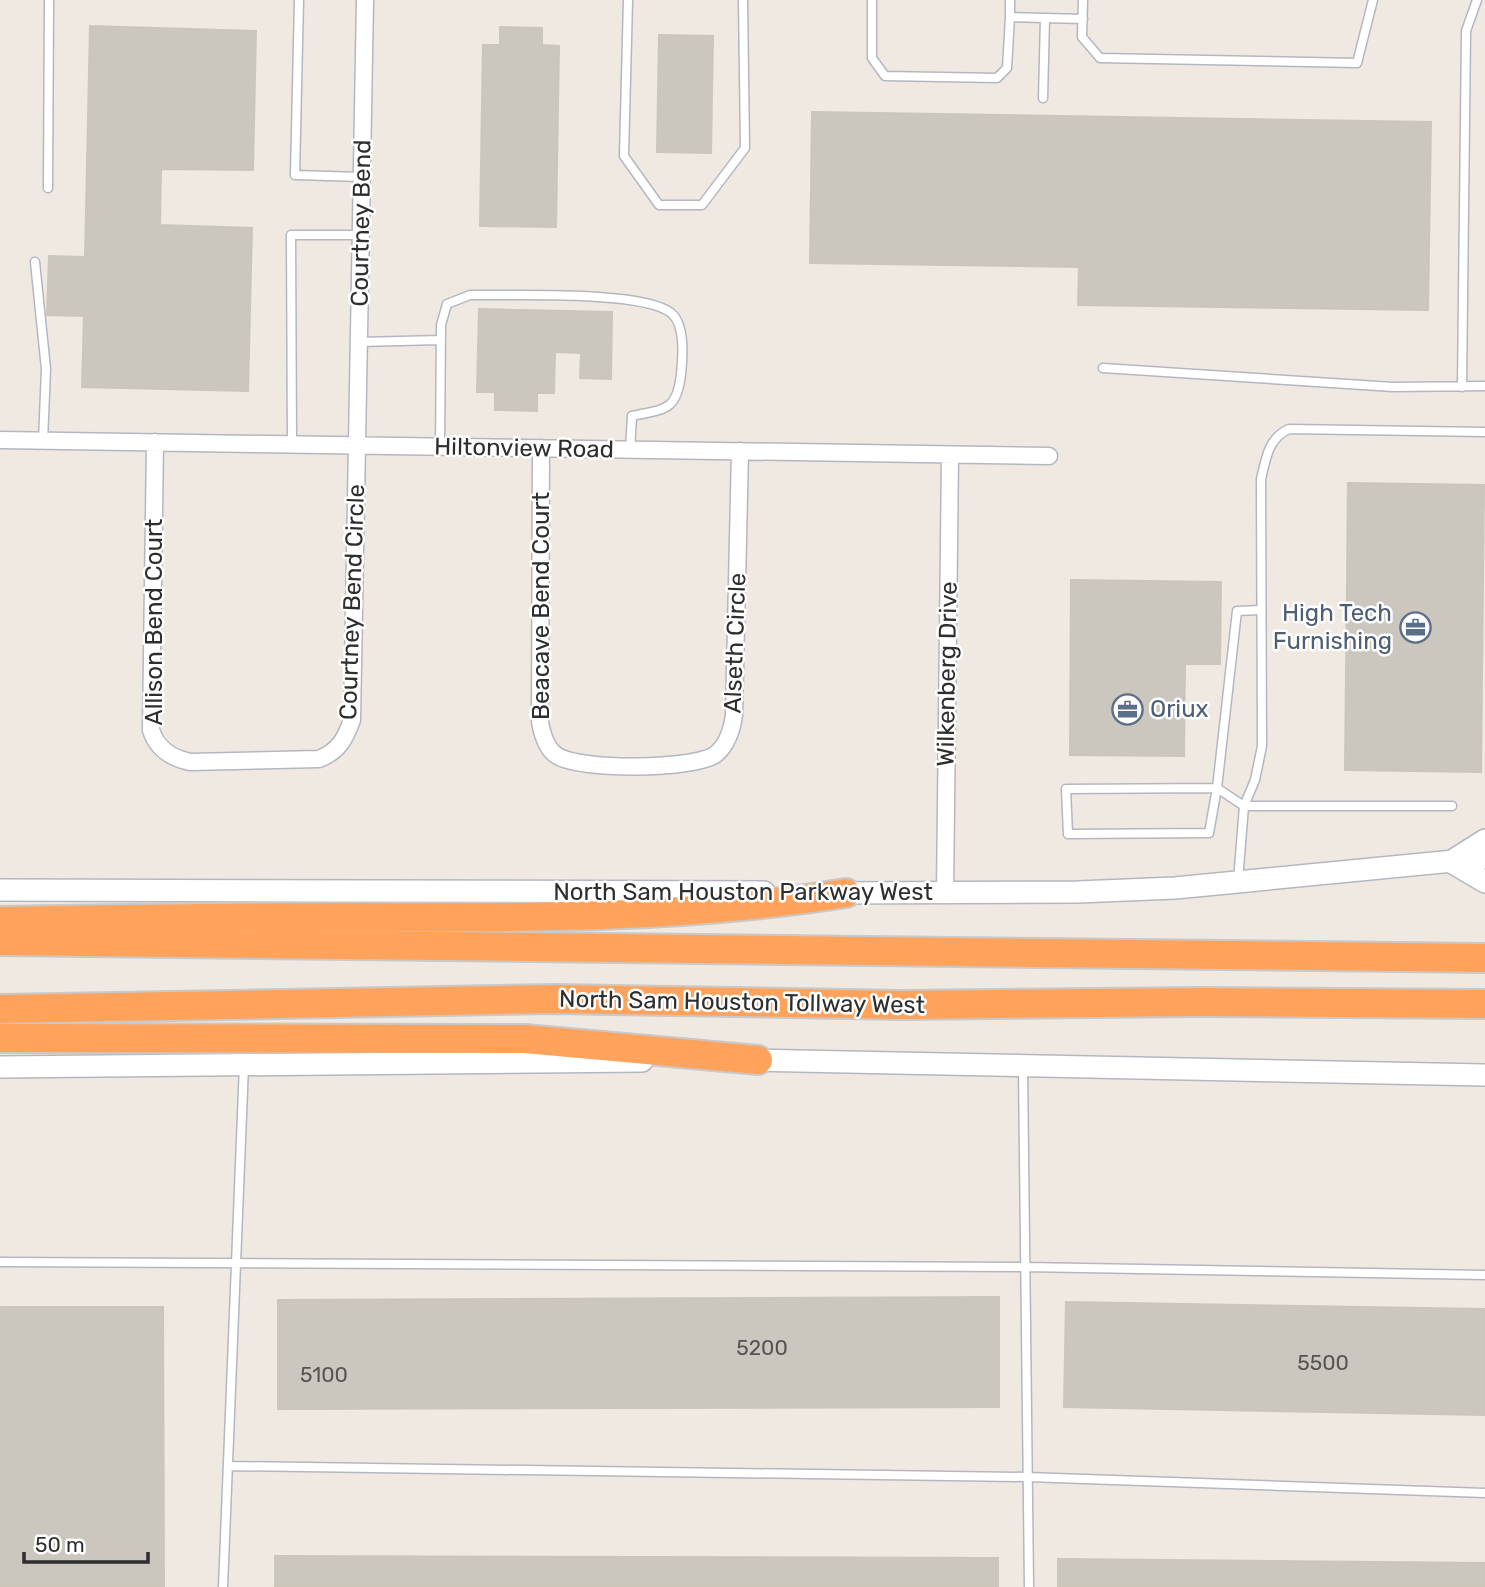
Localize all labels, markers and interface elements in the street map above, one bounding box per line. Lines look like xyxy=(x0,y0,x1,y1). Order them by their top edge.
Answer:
street label: Courtney Bend xyxy=(346,139,376,307)
street label: Hiltonview Road xyxy=(434,432,614,464)
street label: Courtney Bend Circle xyxy=(334,484,370,720)
street label: Beacave Bend Court xyxy=(527,492,555,720)
street label: Allison Bend Court xyxy=(140,519,168,725)
street label: Alseth Circle xyxy=(719,572,751,714)
street label: Wilkenberg Drive xyxy=(931,581,963,767)
place label: High Tech Furnishing xyxy=(1273,599,1392,655)
office icon: High Tech Furnishing xyxy=(1398,610,1432,644)
office icon: Oriux xyxy=(1110,692,1144,726)
place label: Oriux xyxy=(1150,695,1209,723)
street label: North Sam Houston Parkway West xyxy=(553,878,933,906)
street label: North Sam Houston Tollway West xyxy=(559,985,925,1019)
house number: 5200 xyxy=(736,1335,788,1360)
house number: 5500 xyxy=(1297,1350,1349,1375)
house number: 5100 xyxy=(300,1362,348,1387)
scale bar xyxy=(24,1520,149,1564)
text: 50 m xyxy=(35,1532,85,1557)

